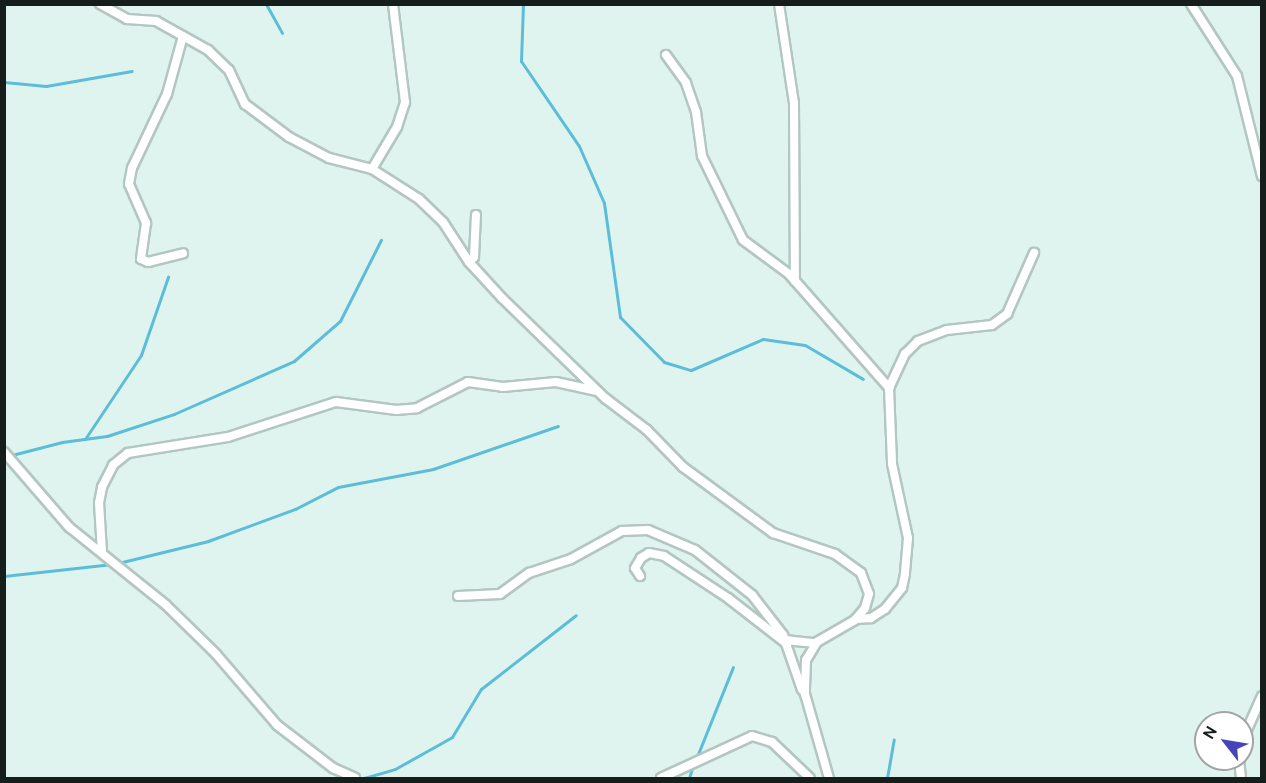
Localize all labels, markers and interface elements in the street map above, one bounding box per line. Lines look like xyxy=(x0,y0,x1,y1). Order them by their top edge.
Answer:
north arrow xyxy=(1194,711,1254,771)
text: N xyxy=(1199,723,1221,742)

